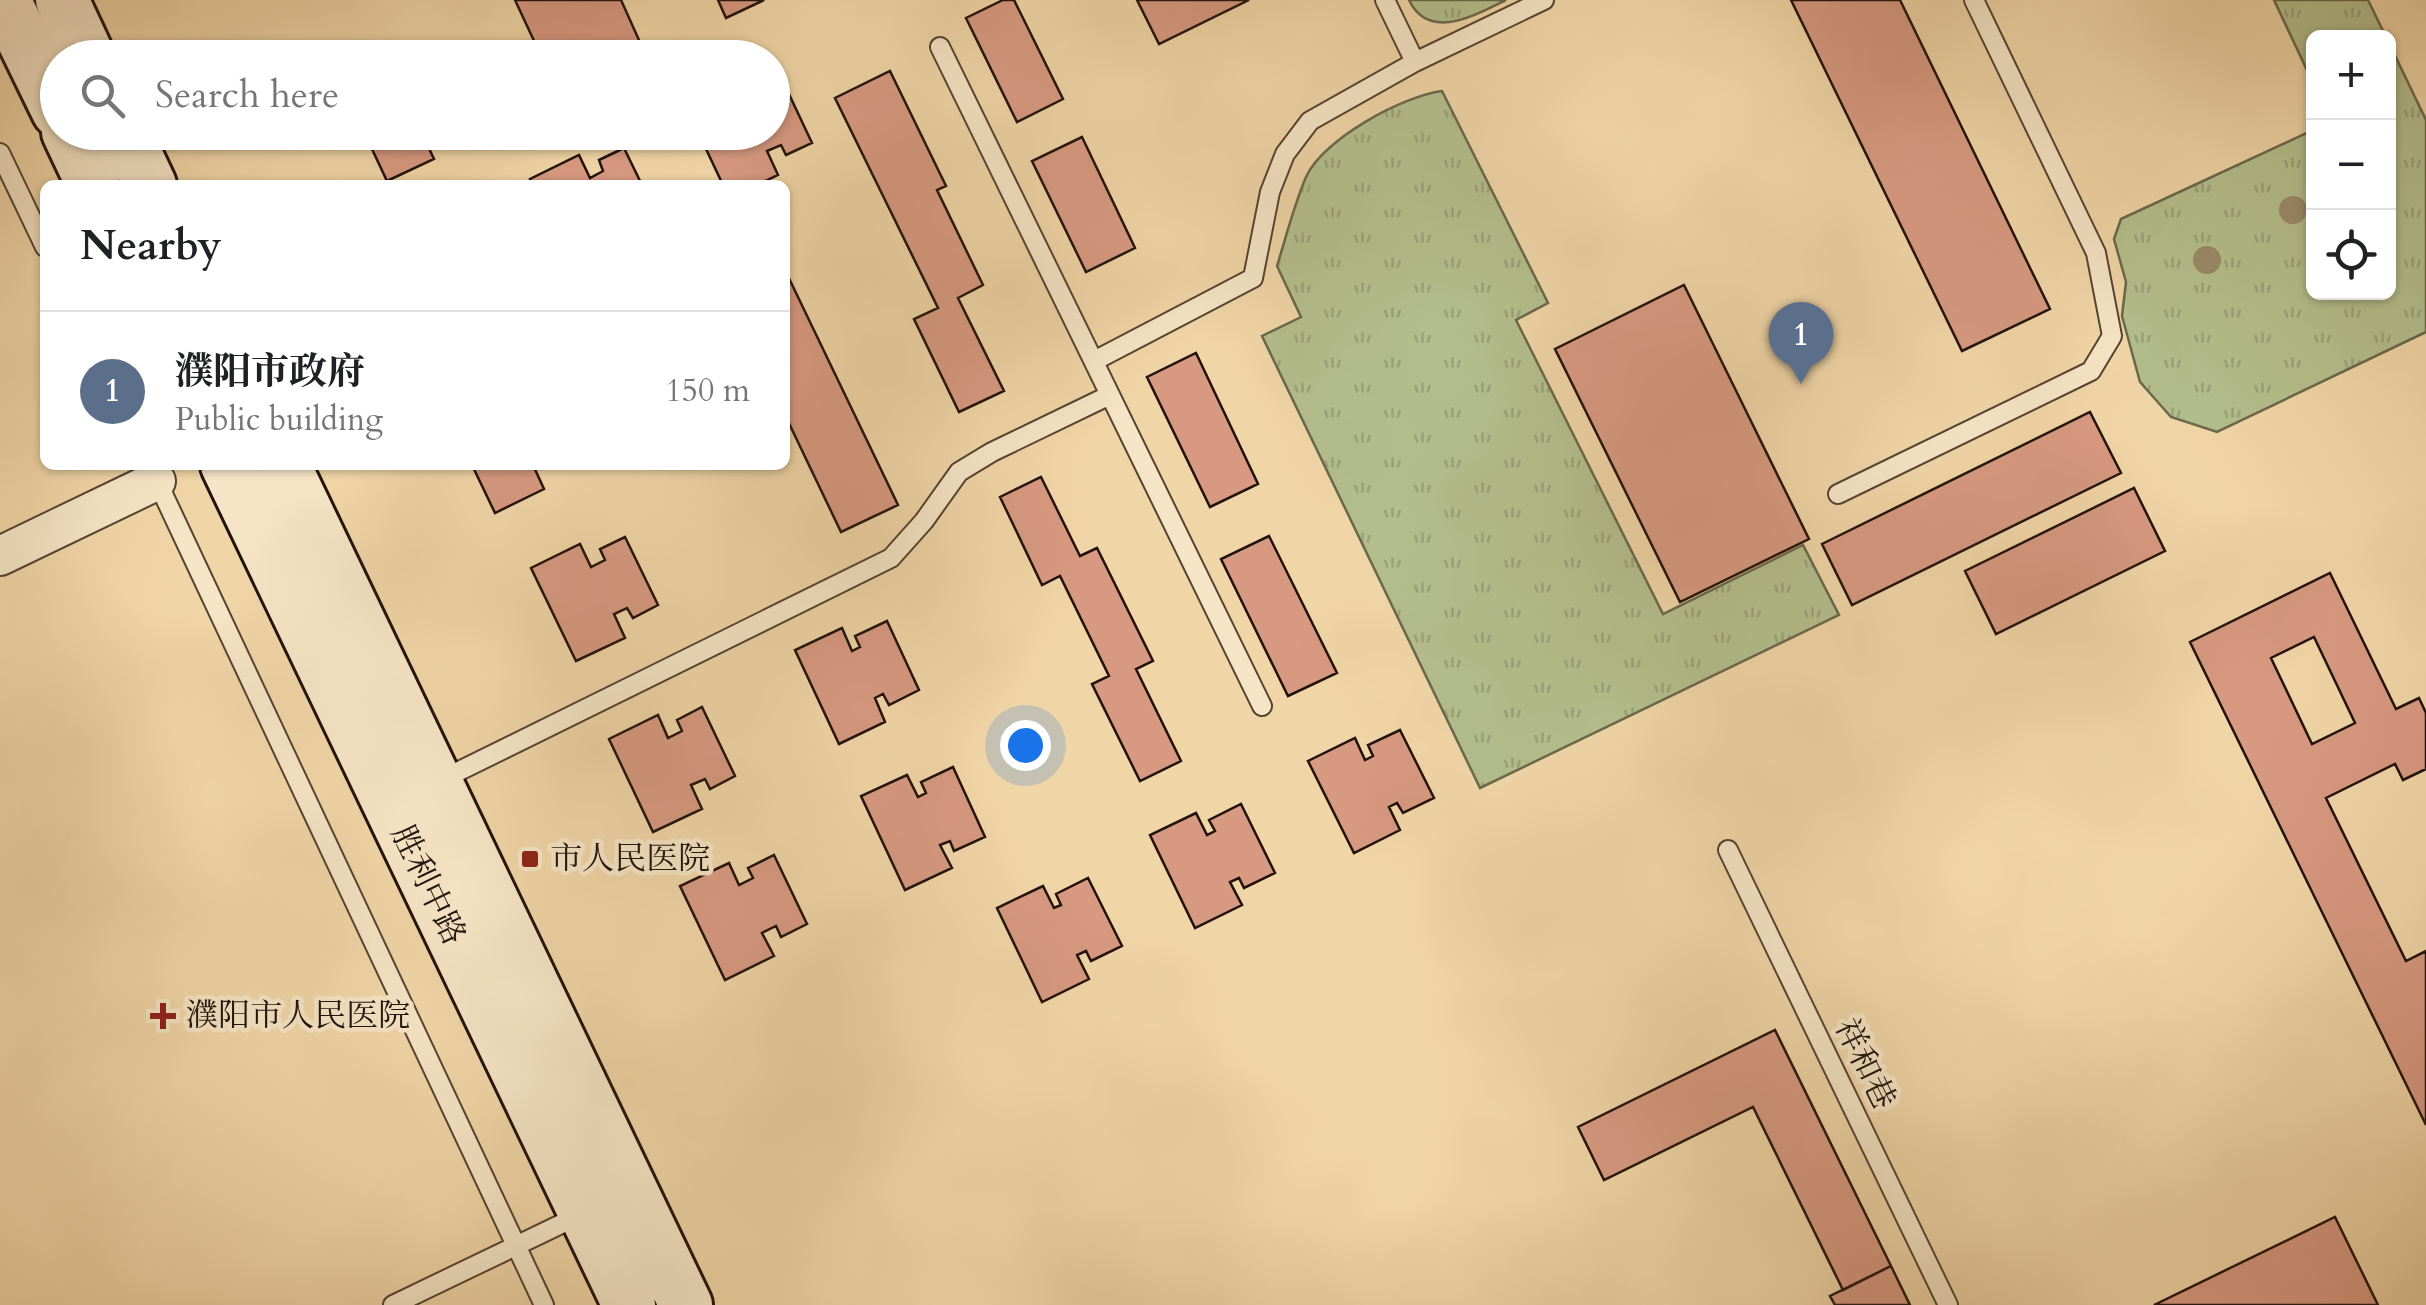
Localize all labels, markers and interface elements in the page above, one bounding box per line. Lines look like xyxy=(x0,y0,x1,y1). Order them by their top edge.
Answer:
map controls xyxy=(2306,30,2396,300)
button: + xyxy=(2306,30,2396,120)
search box xyxy=(40,40,790,150)
icon: search xyxy=(75,68,130,123)
text: Search here xyxy=(155,69,339,121)
button: − xyxy=(2306,120,2396,210)
button: locate xyxy=(2306,210,2396,300)
text: Nearby xyxy=(80,217,222,274)
pin: 1 xyxy=(1768,302,1834,384)
text: 濮阳市政府 xyxy=(175,346,365,398)
text: 1 xyxy=(104,369,121,413)
text: 150 m xyxy=(665,369,750,413)
text: Public building xyxy=(175,398,383,442)
your location xyxy=(1000,720,1051,771)
street label: 胜利中路 xyxy=(380,818,476,952)
place label: 市人民医院 xyxy=(550,837,710,881)
marker: 市人民医院 xyxy=(519,848,541,870)
place label: 濮阳市人民医院 xyxy=(186,994,410,1038)
marker: 濮阳市人民医院 xyxy=(150,1003,176,1029)
street label: 祥和巷 xyxy=(1824,1011,1906,1117)

